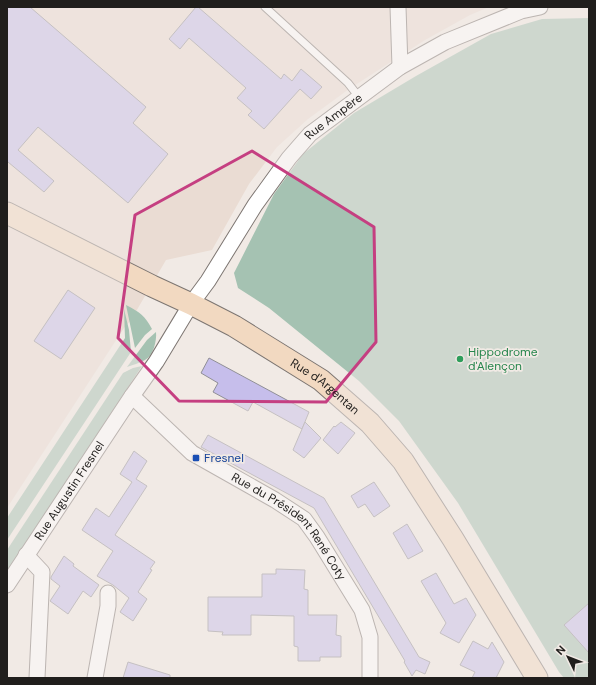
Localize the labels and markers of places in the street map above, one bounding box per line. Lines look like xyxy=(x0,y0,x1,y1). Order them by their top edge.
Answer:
place label: Hippodrome d'Alençon xyxy=(468,344,538,374)
marker: Hippodrome d'Alençon xyxy=(455,354,465,364)
place label: Fresnel xyxy=(204,450,244,466)
marker: Fresnel xyxy=(191,453,201,463)

